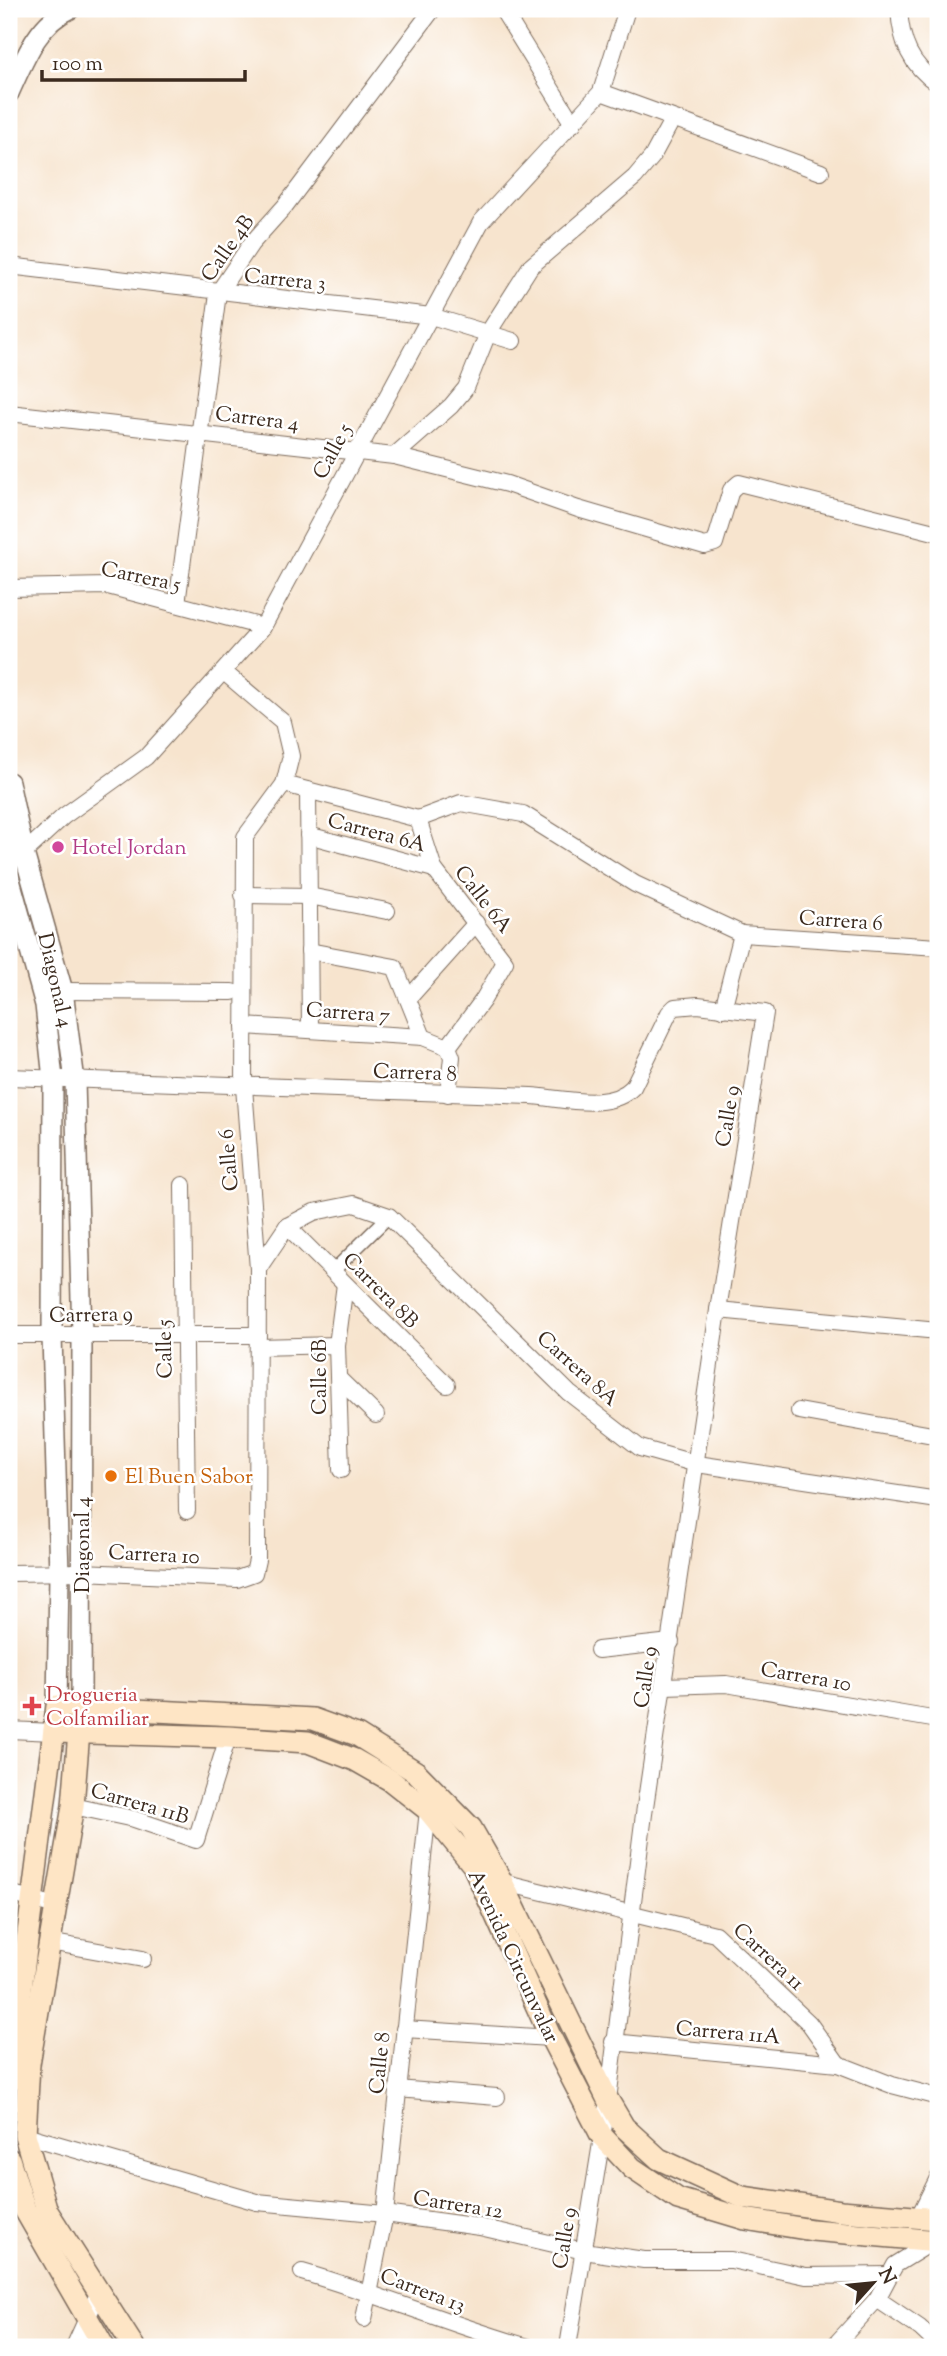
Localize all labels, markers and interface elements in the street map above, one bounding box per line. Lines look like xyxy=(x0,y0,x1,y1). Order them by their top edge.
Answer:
scale bar xyxy=(42,38,245,82)
text: 100 m xyxy=(52,50,103,80)
street label: Calle 4B xyxy=(195,209,263,289)
street label: Carrera 3 xyxy=(242,262,327,300)
street label: Carrera 4 xyxy=(213,400,300,440)
street label: Calle 5 xyxy=(307,419,361,485)
street label: Carrera 5 xyxy=(98,555,183,601)
street label: Carrera 6A xyxy=(324,806,429,861)
place label: Hotel Jordan xyxy=(72,834,187,864)
marker: Hotel Jordan xyxy=(50,839,66,855)
street label: Calle 6A xyxy=(446,860,519,941)
street label: Carrera 6 xyxy=(798,904,884,940)
street label: Diagonal 4 xyxy=(29,930,80,1031)
street label: Carrera 7 xyxy=(305,996,391,1032)
street label: Carrera 8 xyxy=(372,1058,457,1090)
street label: Calle 9 xyxy=(709,1083,749,1149)
street label: Calle 6 xyxy=(212,1127,248,1192)
street label: Carrera 8B xyxy=(335,1246,425,1336)
street label: Carrera 9 xyxy=(49,1300,133,1332)
street label: Calle 5 xyxy=(150,1319,182,1379)
street label: Carrera 8A xyxy=(529,1325,624,1414)
street label: Calle 6B xyxy=(306,1339,336,1415)
place label: El Buen Sabor xyxy=(125,1463,253,1493)
marker: El Buen Sabor xyxy=(103,1468,119,1484)
street label: Diagonal 4 xyxy=(69,1497,99,1593)
street label: Carrera 10 xyxy=(107,1539,200,1573)
street label: Calle 9 xyxy=(628,1644,666,1710)
street label: Carrera 10 xyxy=(758,1655,853,1701)
place label: Drogueria Colfamiliar xyxy=(46,1681,149,1735)
marker: Drogueria Colfamiliar xyxy=(24,1698,40,1714)
street label: Carrera 11B xyxy=(87,1777,192,1833)
street label: Avenida Circunvalar xyxy=(459,1865,566,2048)
street label: Carrera 11 xyxy=(725,1917,810,1998)
street label: Carrera 11A xyxy=(674,2014,781,2054)
street label: Calle 8 xyxy=(363,2031,399,2096)
street label: Carrera 12 xyxy=(411,2184,505,2228)
street label: Calle 9 xyxy=(546,2205,586,2271)
north arrow xyxy=(838,2248,908,2318)
street label: Carrera 13 xyxy=(375,2262,469,2322)
text: N xyxy=(870,2264,901,2289)

